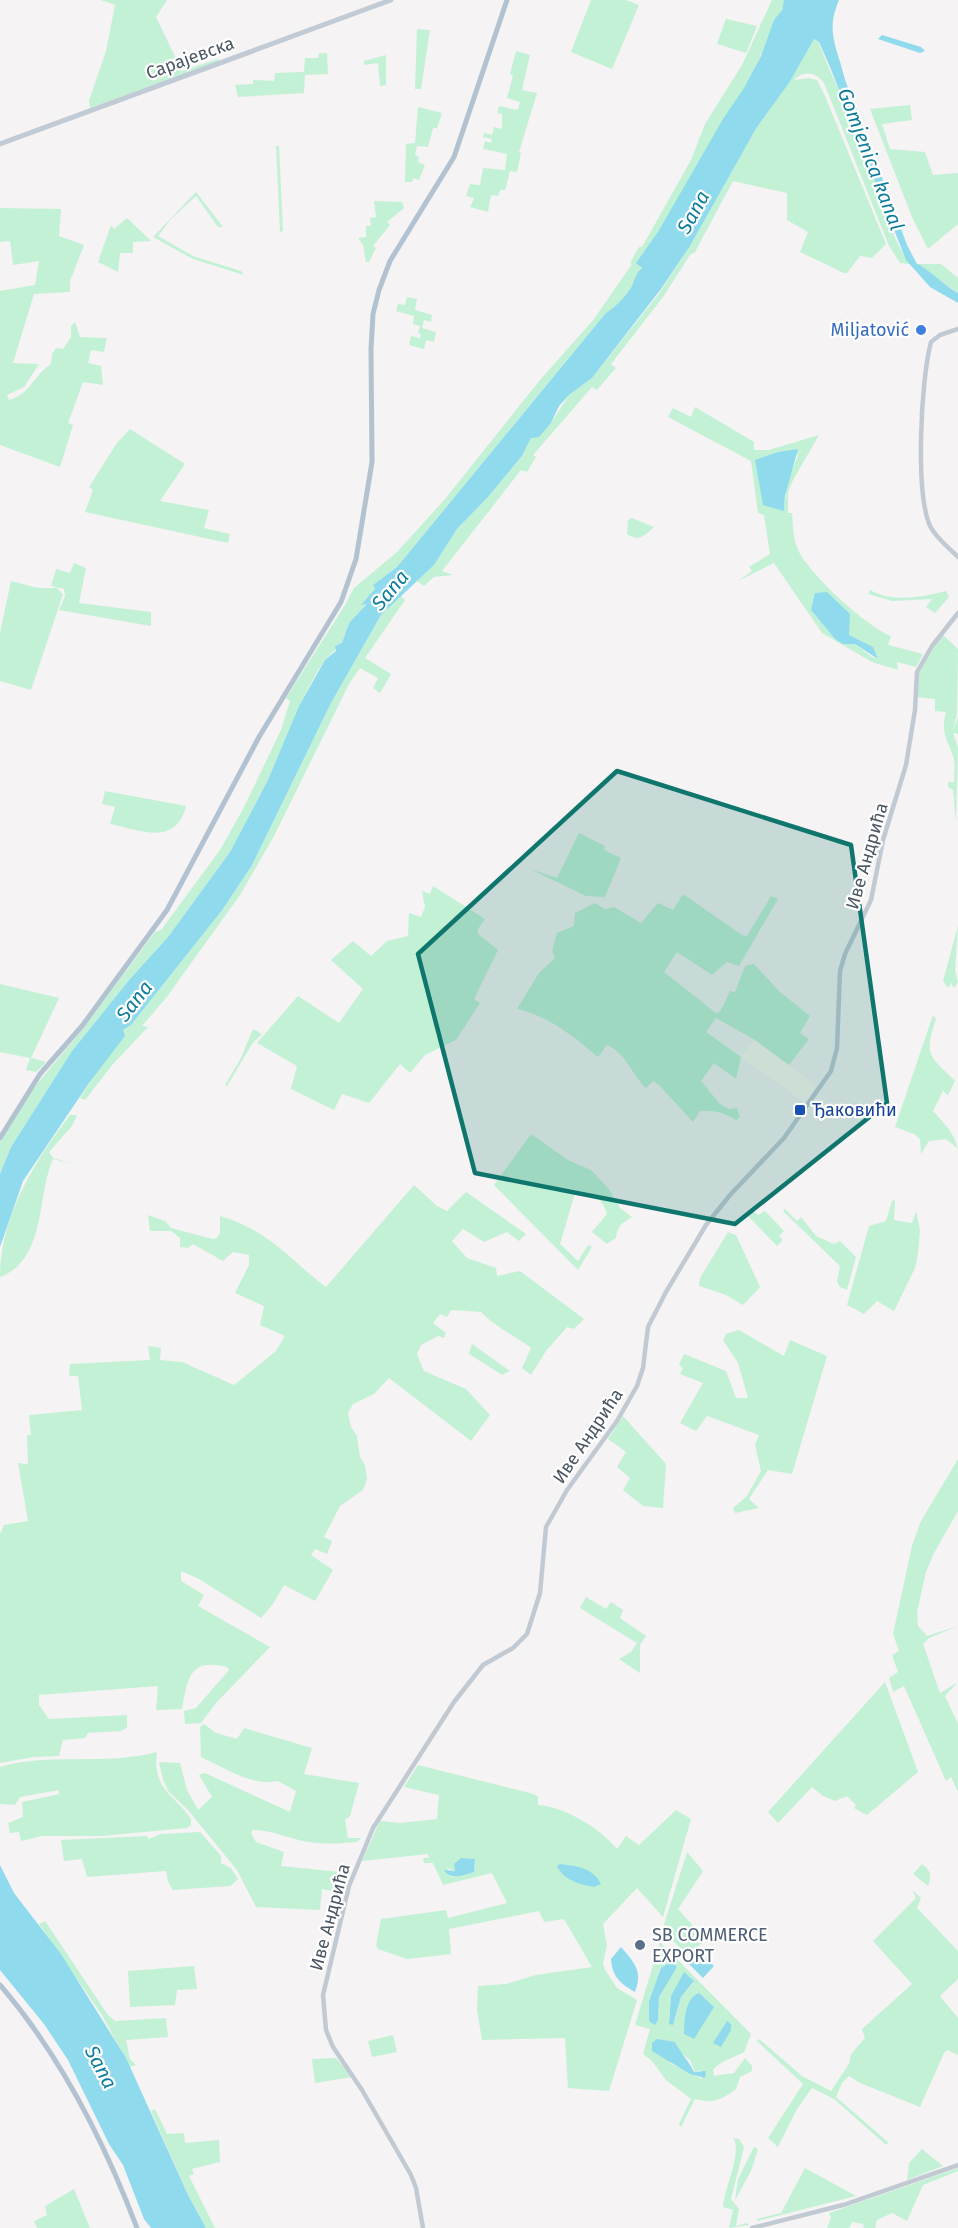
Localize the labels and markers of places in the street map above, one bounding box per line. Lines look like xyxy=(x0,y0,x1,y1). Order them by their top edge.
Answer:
place label: Miljatović xyxy=(831,319,909,341)
marker: Miljatović xyxy=(914,323,928,337)
place label: Ђаковићи xyxy=(812,1099,897,1121)
marker: Ђаковићи xyxy=(793,1103,807,1117)
place label: SB COMMERCE EXPORT xyxy=(652,1924,768,1967)
marker: SB COMMERCE EXPORT xyxy=(633,1938,647,1952)

